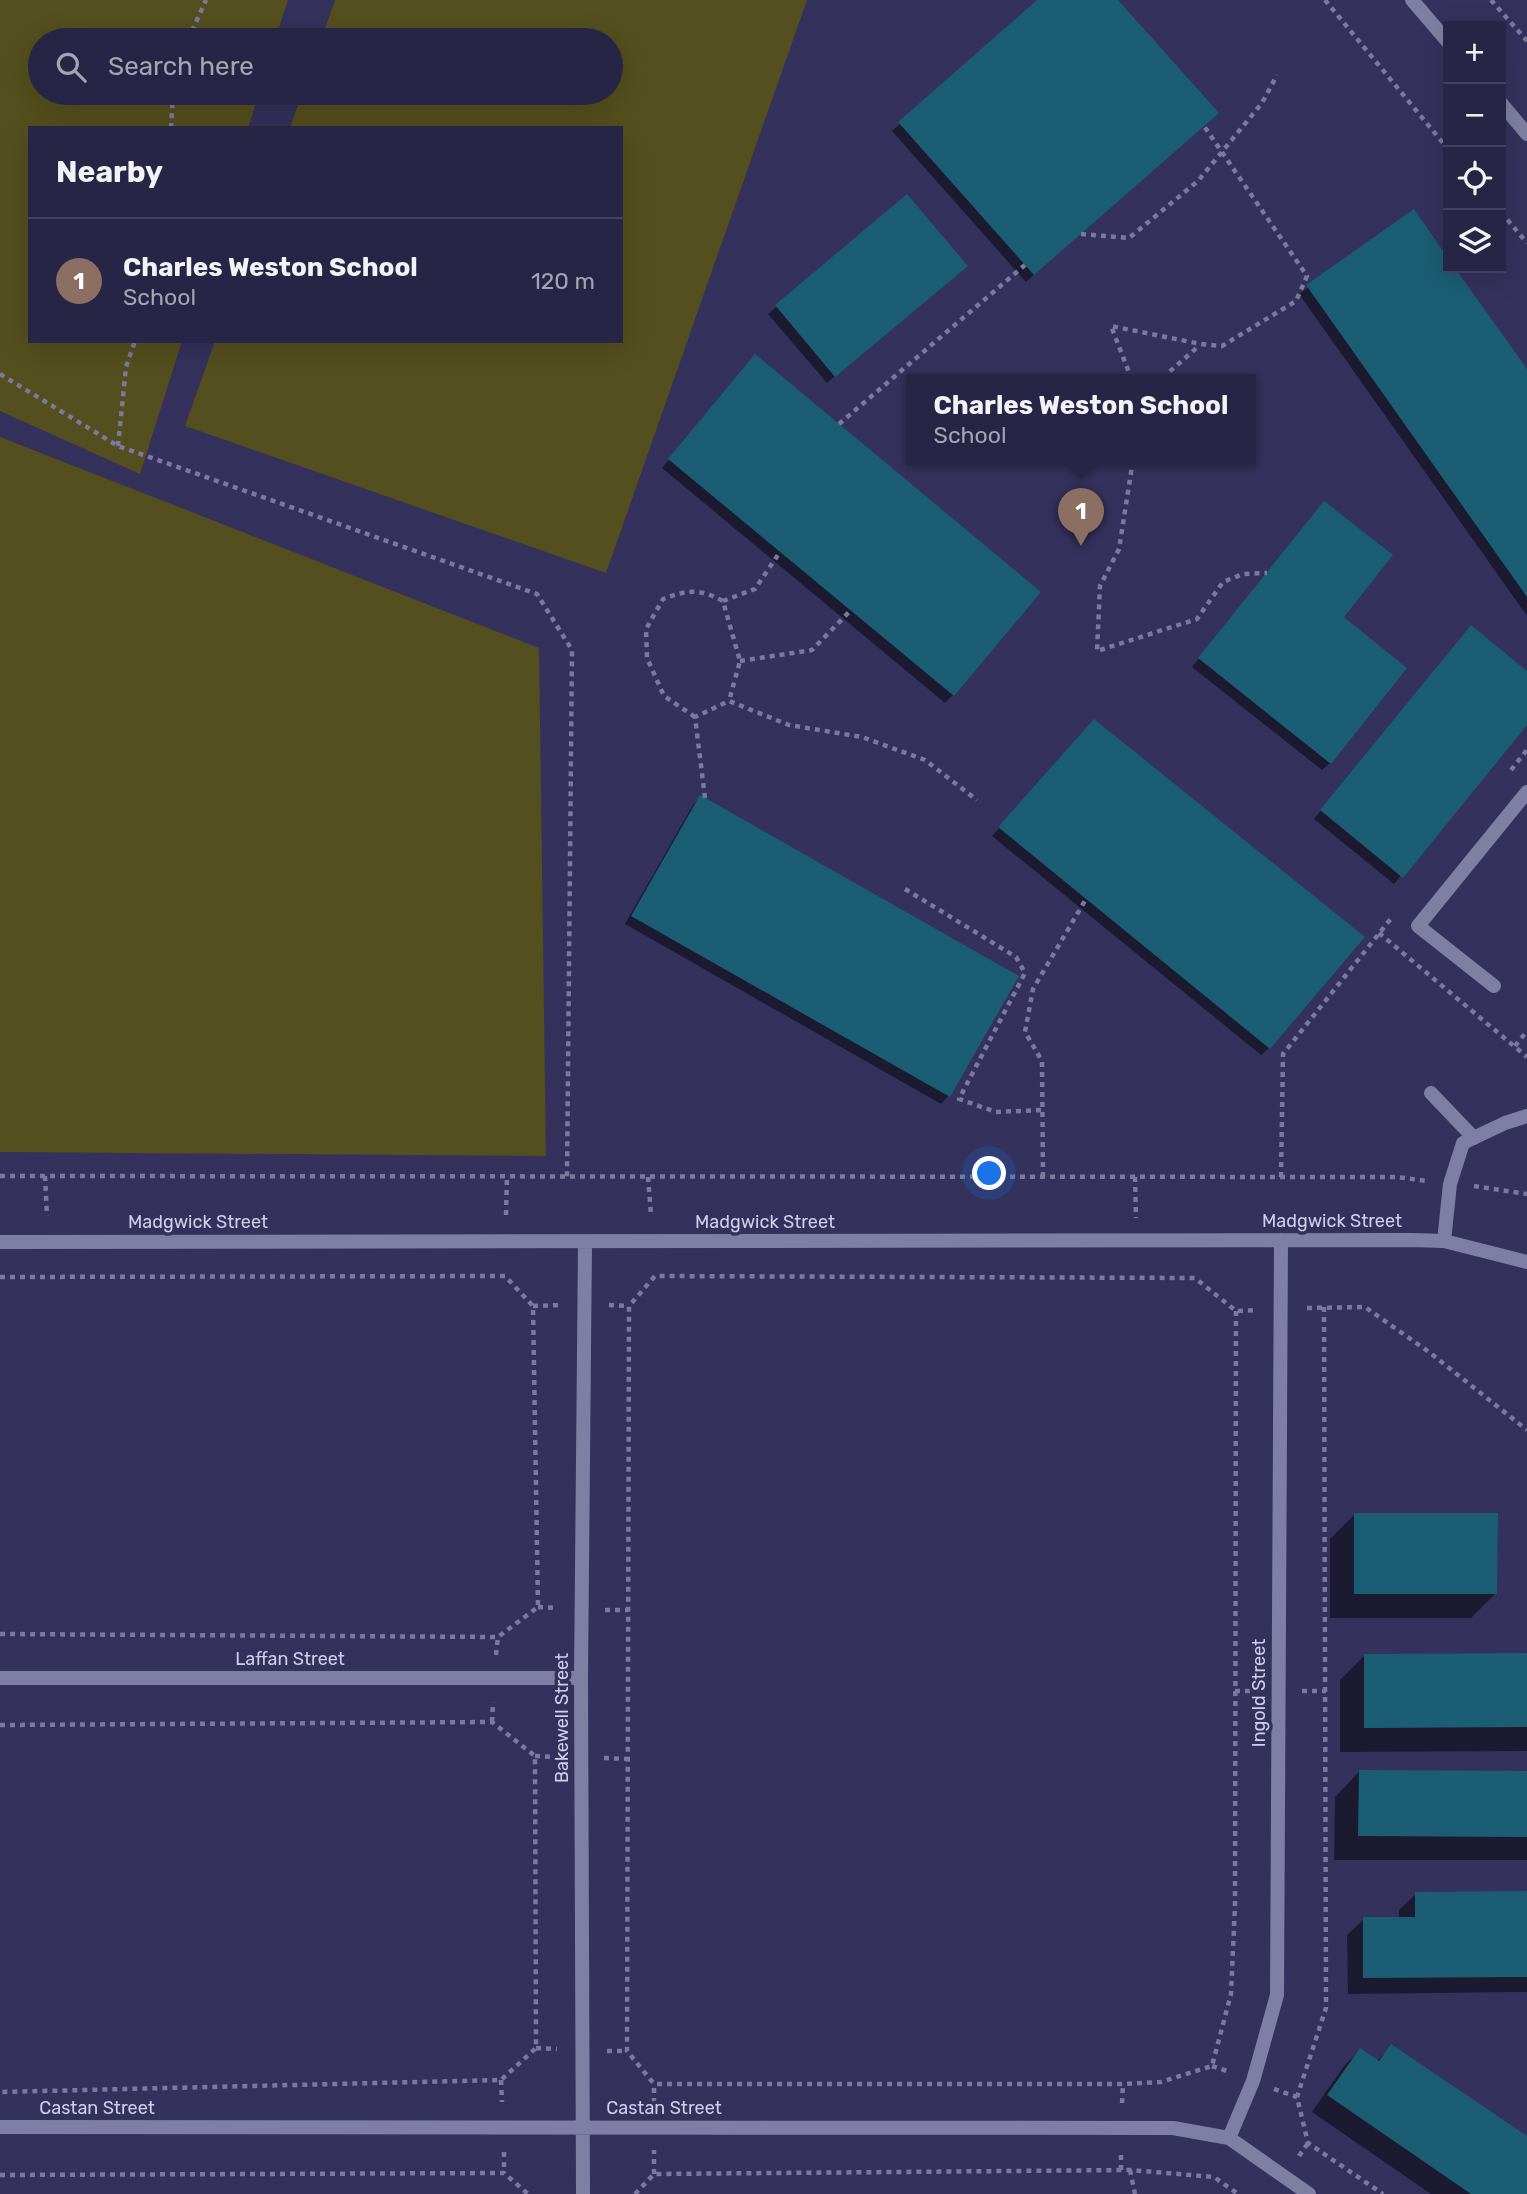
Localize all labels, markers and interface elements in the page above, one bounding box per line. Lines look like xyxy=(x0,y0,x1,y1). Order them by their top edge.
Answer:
map controls xyxy=(1443,21,1506,273)
button: + xyxy=(1443,21,1506,84)
search box xyxy=(28,28,623,105)
icon: search xyxy=(52,48,90,86)
text: Search here xyxy=(108,51,254,82)
button: − xyxy=(1443,84,1506,147)
button: locate xyxy=(1443,147,1506,210)
text: Nearby xyxy=(56,154,163,190)
button: layers xyxy=(1443,210,1506,273)
text: Charles Weston School xyxy=(123,252,418,283)
text: 1 xyxy=(73,267,85,295)
text: 120 m xyxy=(531,267,595,295)
text: School xyxy=(123,283,196,311)
popup xyxy=(906,374,1256,465)
text: Charles Weston School xyxy=(934,390,1228,421)
text: School xyxy=(934,421,1007,449)
pin: 1 xyxy=(1058,488,1104,546)
your location xyxy=(972,1156,1006,1190)
street label: Madgwick Street xyxy=(1262,1210,1402,1232)
street label: Madgwick Street xyxy=(128,1211,268,1233)
street label: Madgwick Street xyxy=(695,1211,835,1233)
street label: Ingold Street xyxy=(1248,1639,1270,1747)
street label: Laffan Street xyxy=(235,1648,345,1670)
street label: Bakewell Street xyxy=(551,1653,573,1783)
street label: Castan Street xyxy=(39,2097,155,2119)
street label: Castan Street xyxy=(606,2097,722,2119)

